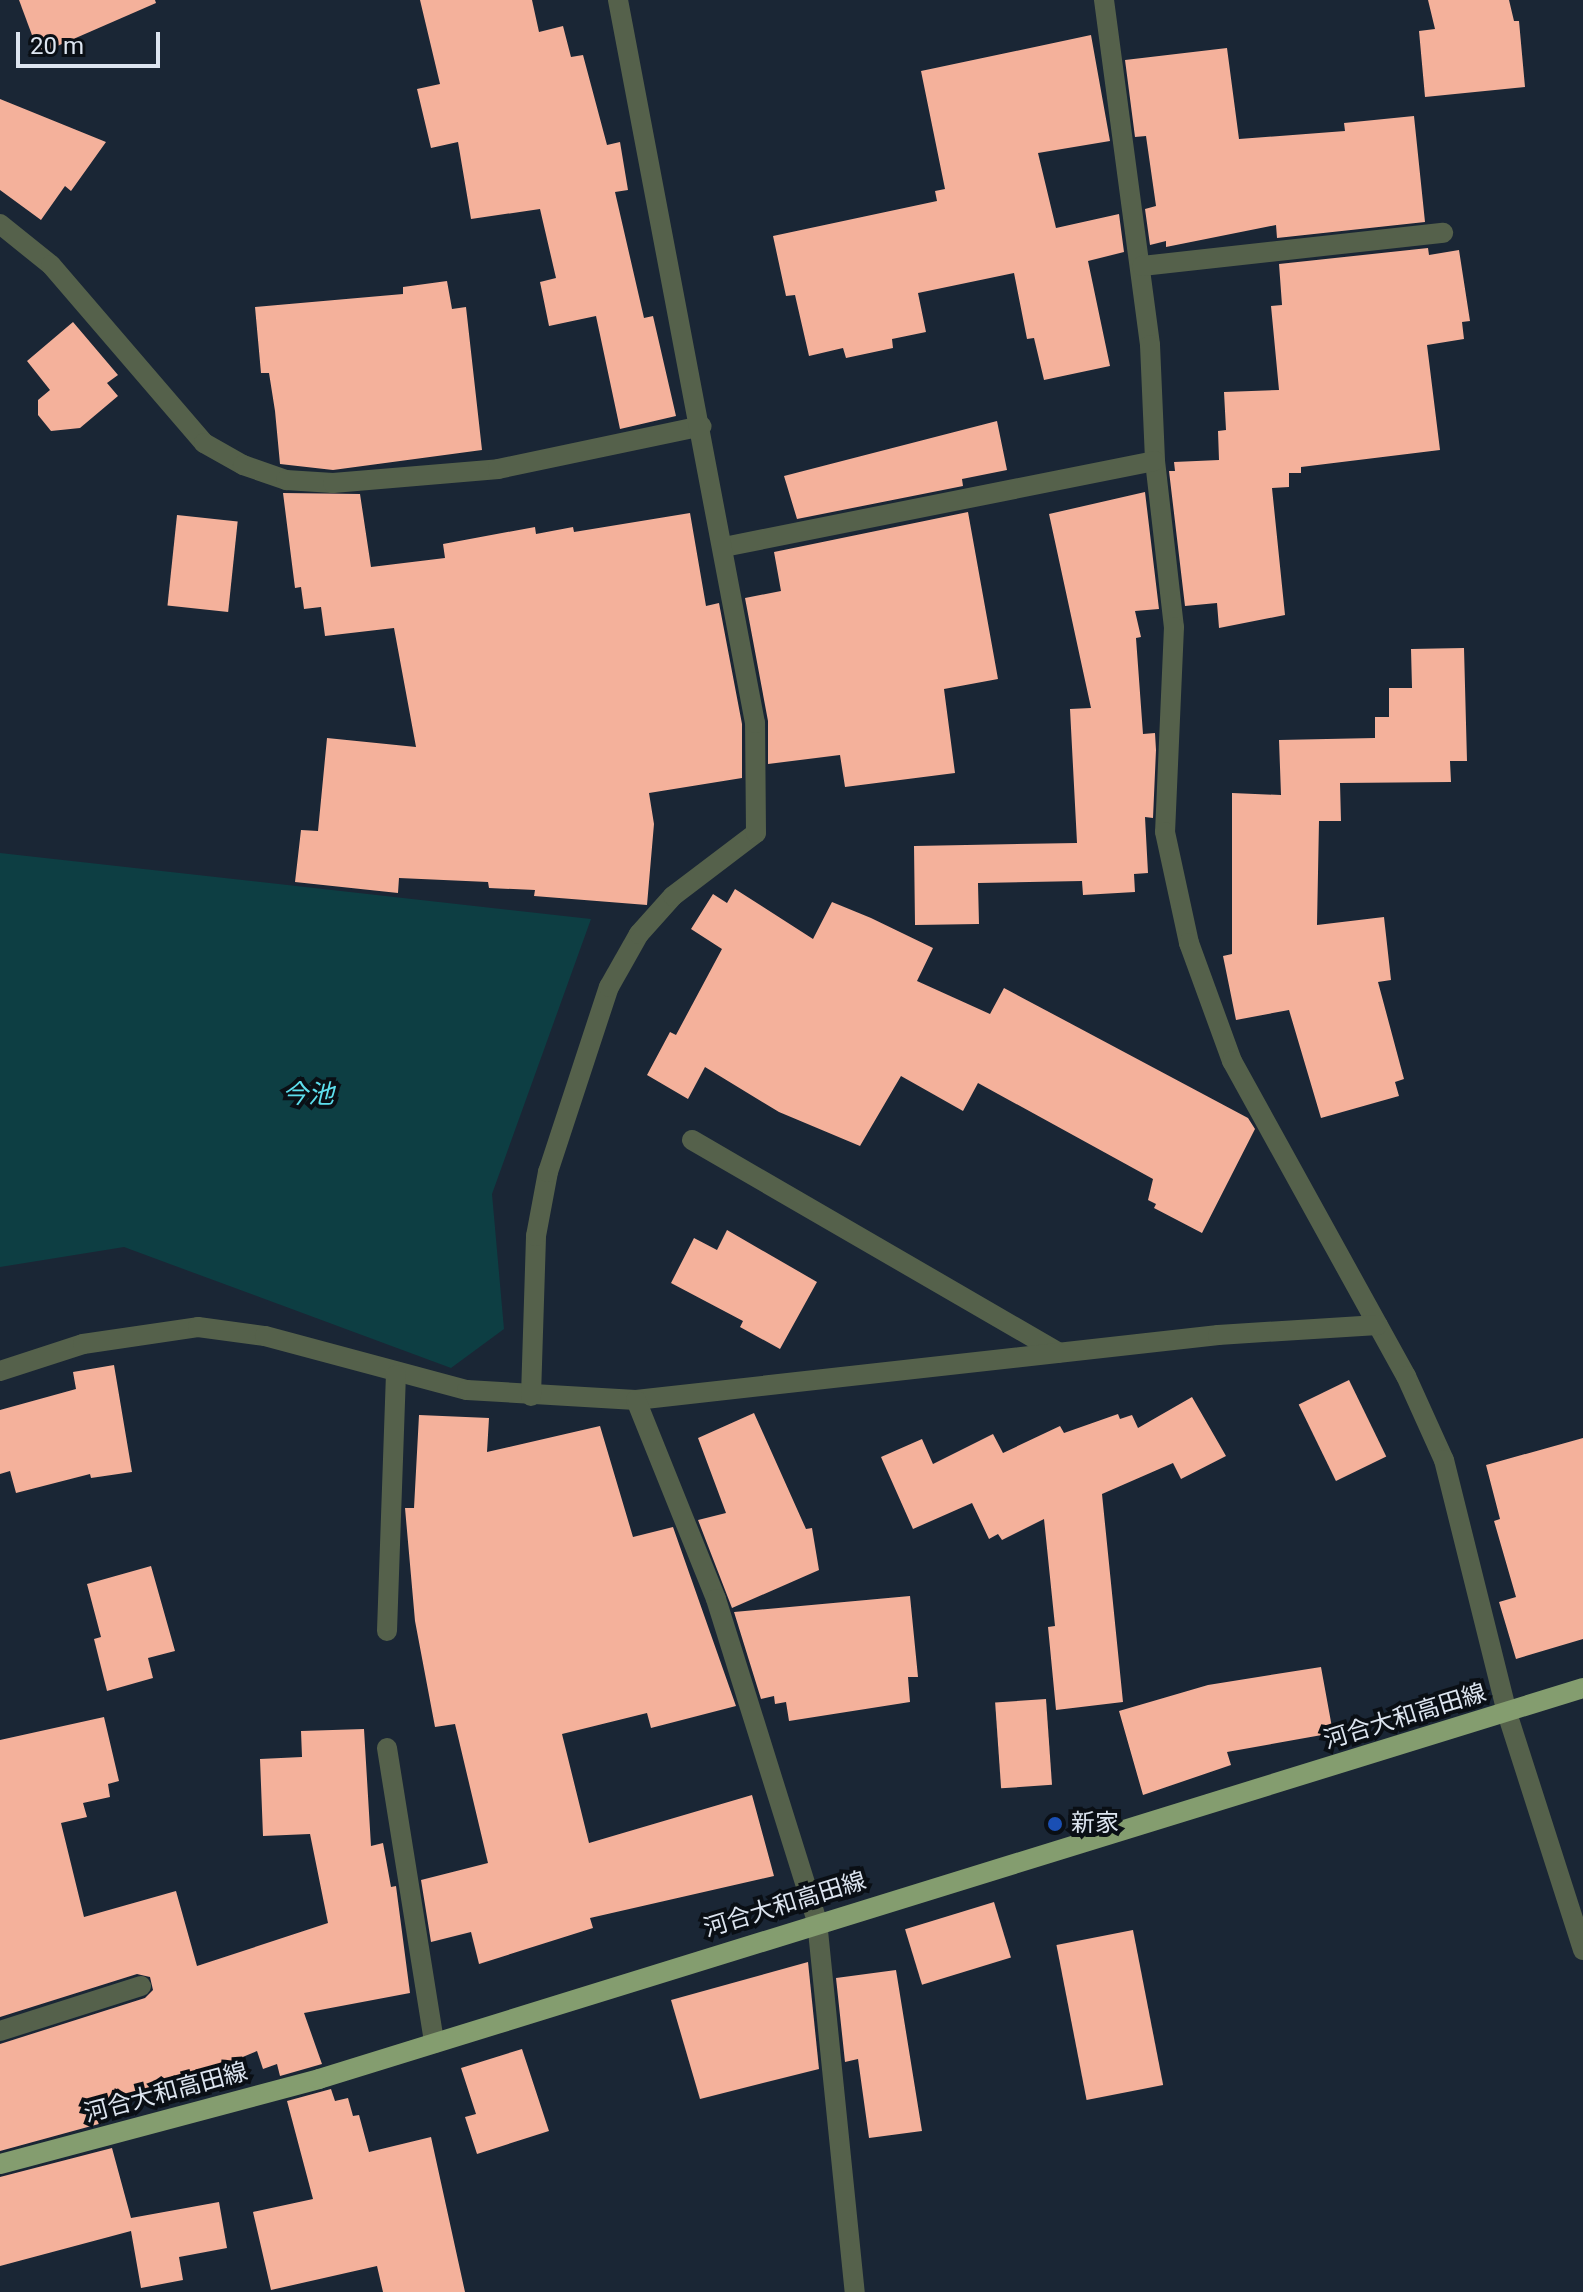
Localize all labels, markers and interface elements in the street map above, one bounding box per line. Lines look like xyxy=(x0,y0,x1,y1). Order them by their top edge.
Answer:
scale bar xyxy=(20,16,164,66)
text: 20 m xyxy=(30,32,84,60)
water label: 今池 xyxy=(282,1079,334,1111)
street label: 河合大和高田線 xyxy=(1320,1679,1490,1755)
place label: 新家 xyxy=(1071,1810,1119,1838)
marker: 新家 xyxy=(1046,1815,1064,1833)
street label: 河合大和高田線 xyxy=(700,1867,870,1943)
street label: 河合大和高田線 xyxy=(81,2057,251,2129)

